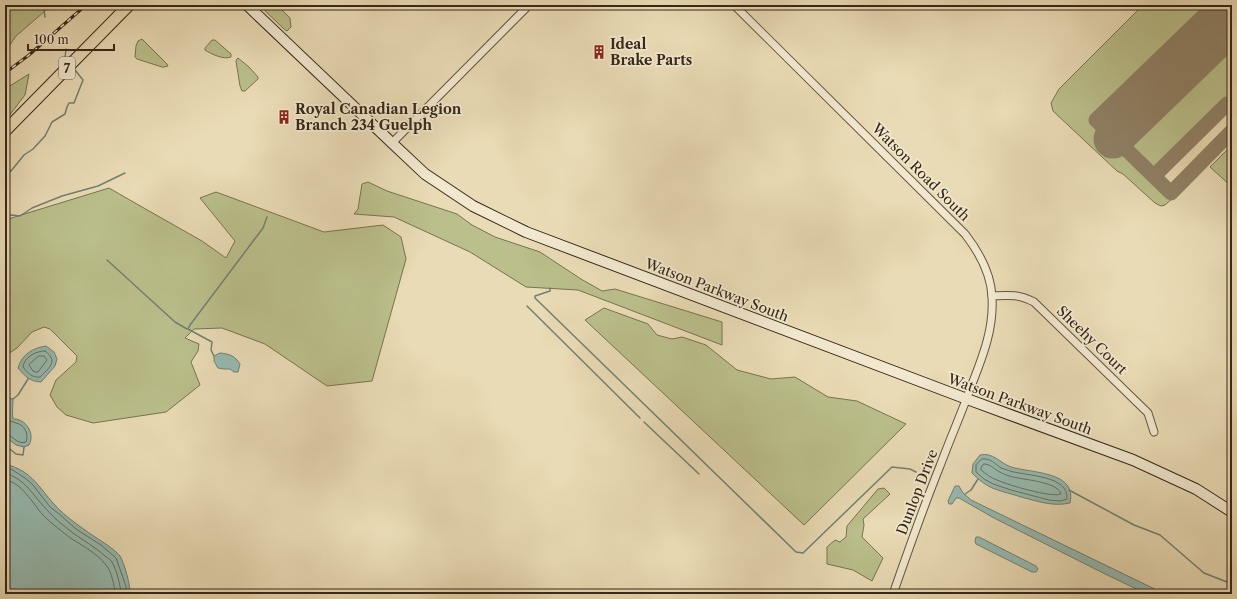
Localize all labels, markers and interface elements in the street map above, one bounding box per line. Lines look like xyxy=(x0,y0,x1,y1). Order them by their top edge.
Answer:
scale bar xyxy=(28,26,114,52)
text: 100 m xyxy=(34,32,69,47)
place label: Ideal Brake Parts xyxy=(610,35,692,69)
building icon: Ideal Brake Parts xyxy=(591,44,607,60)
road number: 7 xyxy=(59,57,75,79)
place label: Royal Canadian Legion Branch 234 Guelph xyxy=(295,100,462,134)
building icon: Royal Canadian Legion Branch 234 Guelph xyxy=(276,109,292,125)
street label: Watson Road South xyxy=(868,119,974,225)
street label: Watson Parkway South xyxy=(642,254,792,326)
street label: Sheehy Court xyxy=(1053,302,1131,378)
street label: Watson Parkway South xyxy=(944,369,1095,439)
street label: Dunlop Drive xyxy=(892,447,942,537)

